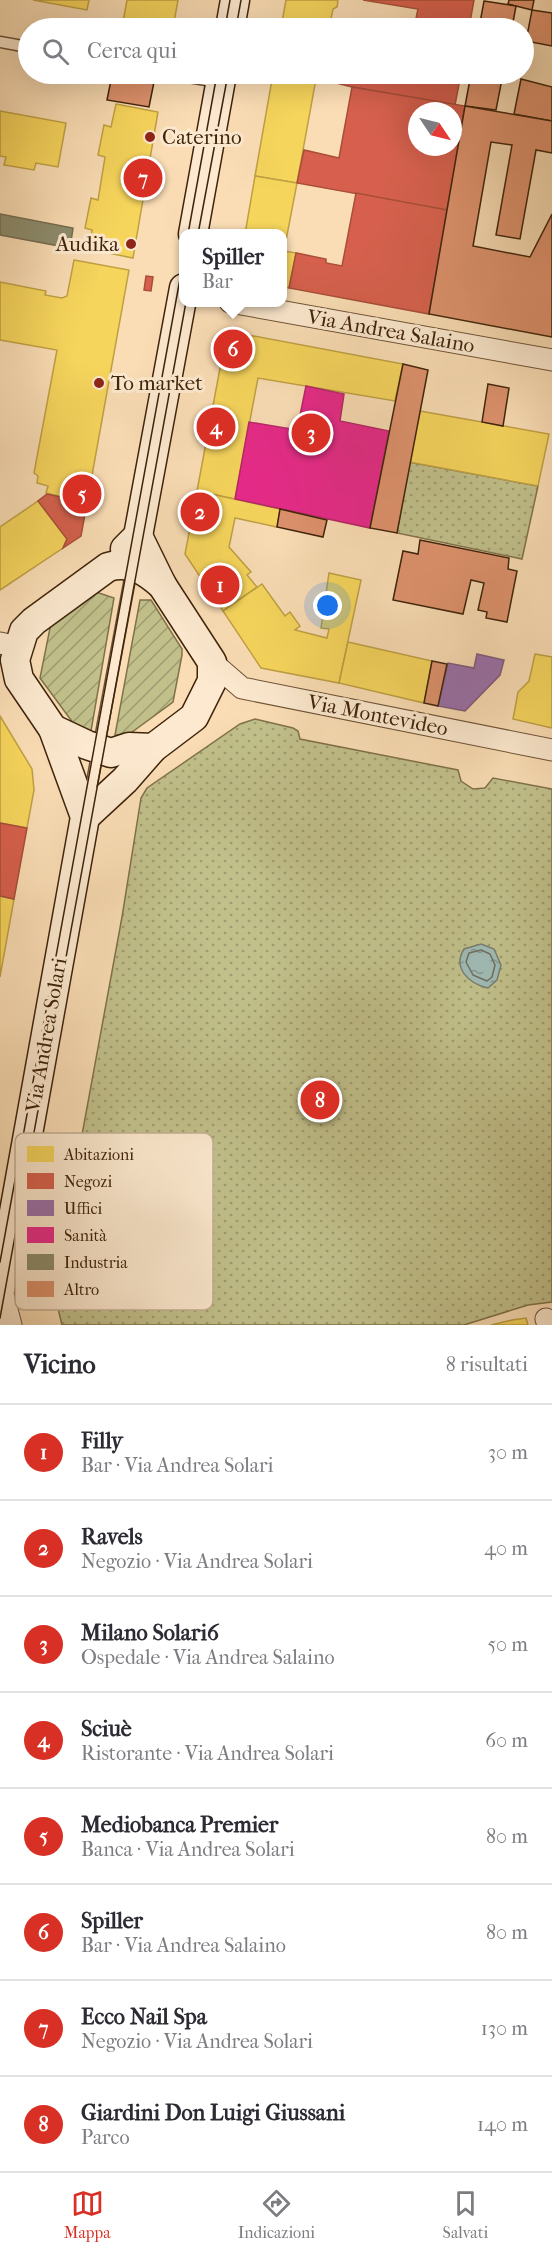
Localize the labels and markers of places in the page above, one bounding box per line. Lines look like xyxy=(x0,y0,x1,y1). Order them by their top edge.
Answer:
place label: Caterino xyxy=(162,125,242,149)
marker: Caterino xyxy=(143,130,157,144)
pin: 7 xyxy=(124,156,162,201)
place label: Audika xyxy=(55,232,119,256)
marker: Audika xyxy=(124,237,138,251)
pin: 6 xyxy=(214,326,252,372)
place label: To market xyxy=(111,371,203,395)
marker: To market xyxy=(92,376,106,390)
pin: 4 xyxy=(196,404,236,450)
pin: 3 xyxy=(292,410,330,456)
pin: 5 xyxy=(62,472,101,516)
pin: 2 xyxy=(180,490,220,534)
pin: 1 xyxy=(200,562,240,608)
pin: 8 xyxy=(300,1078,340,1122)

